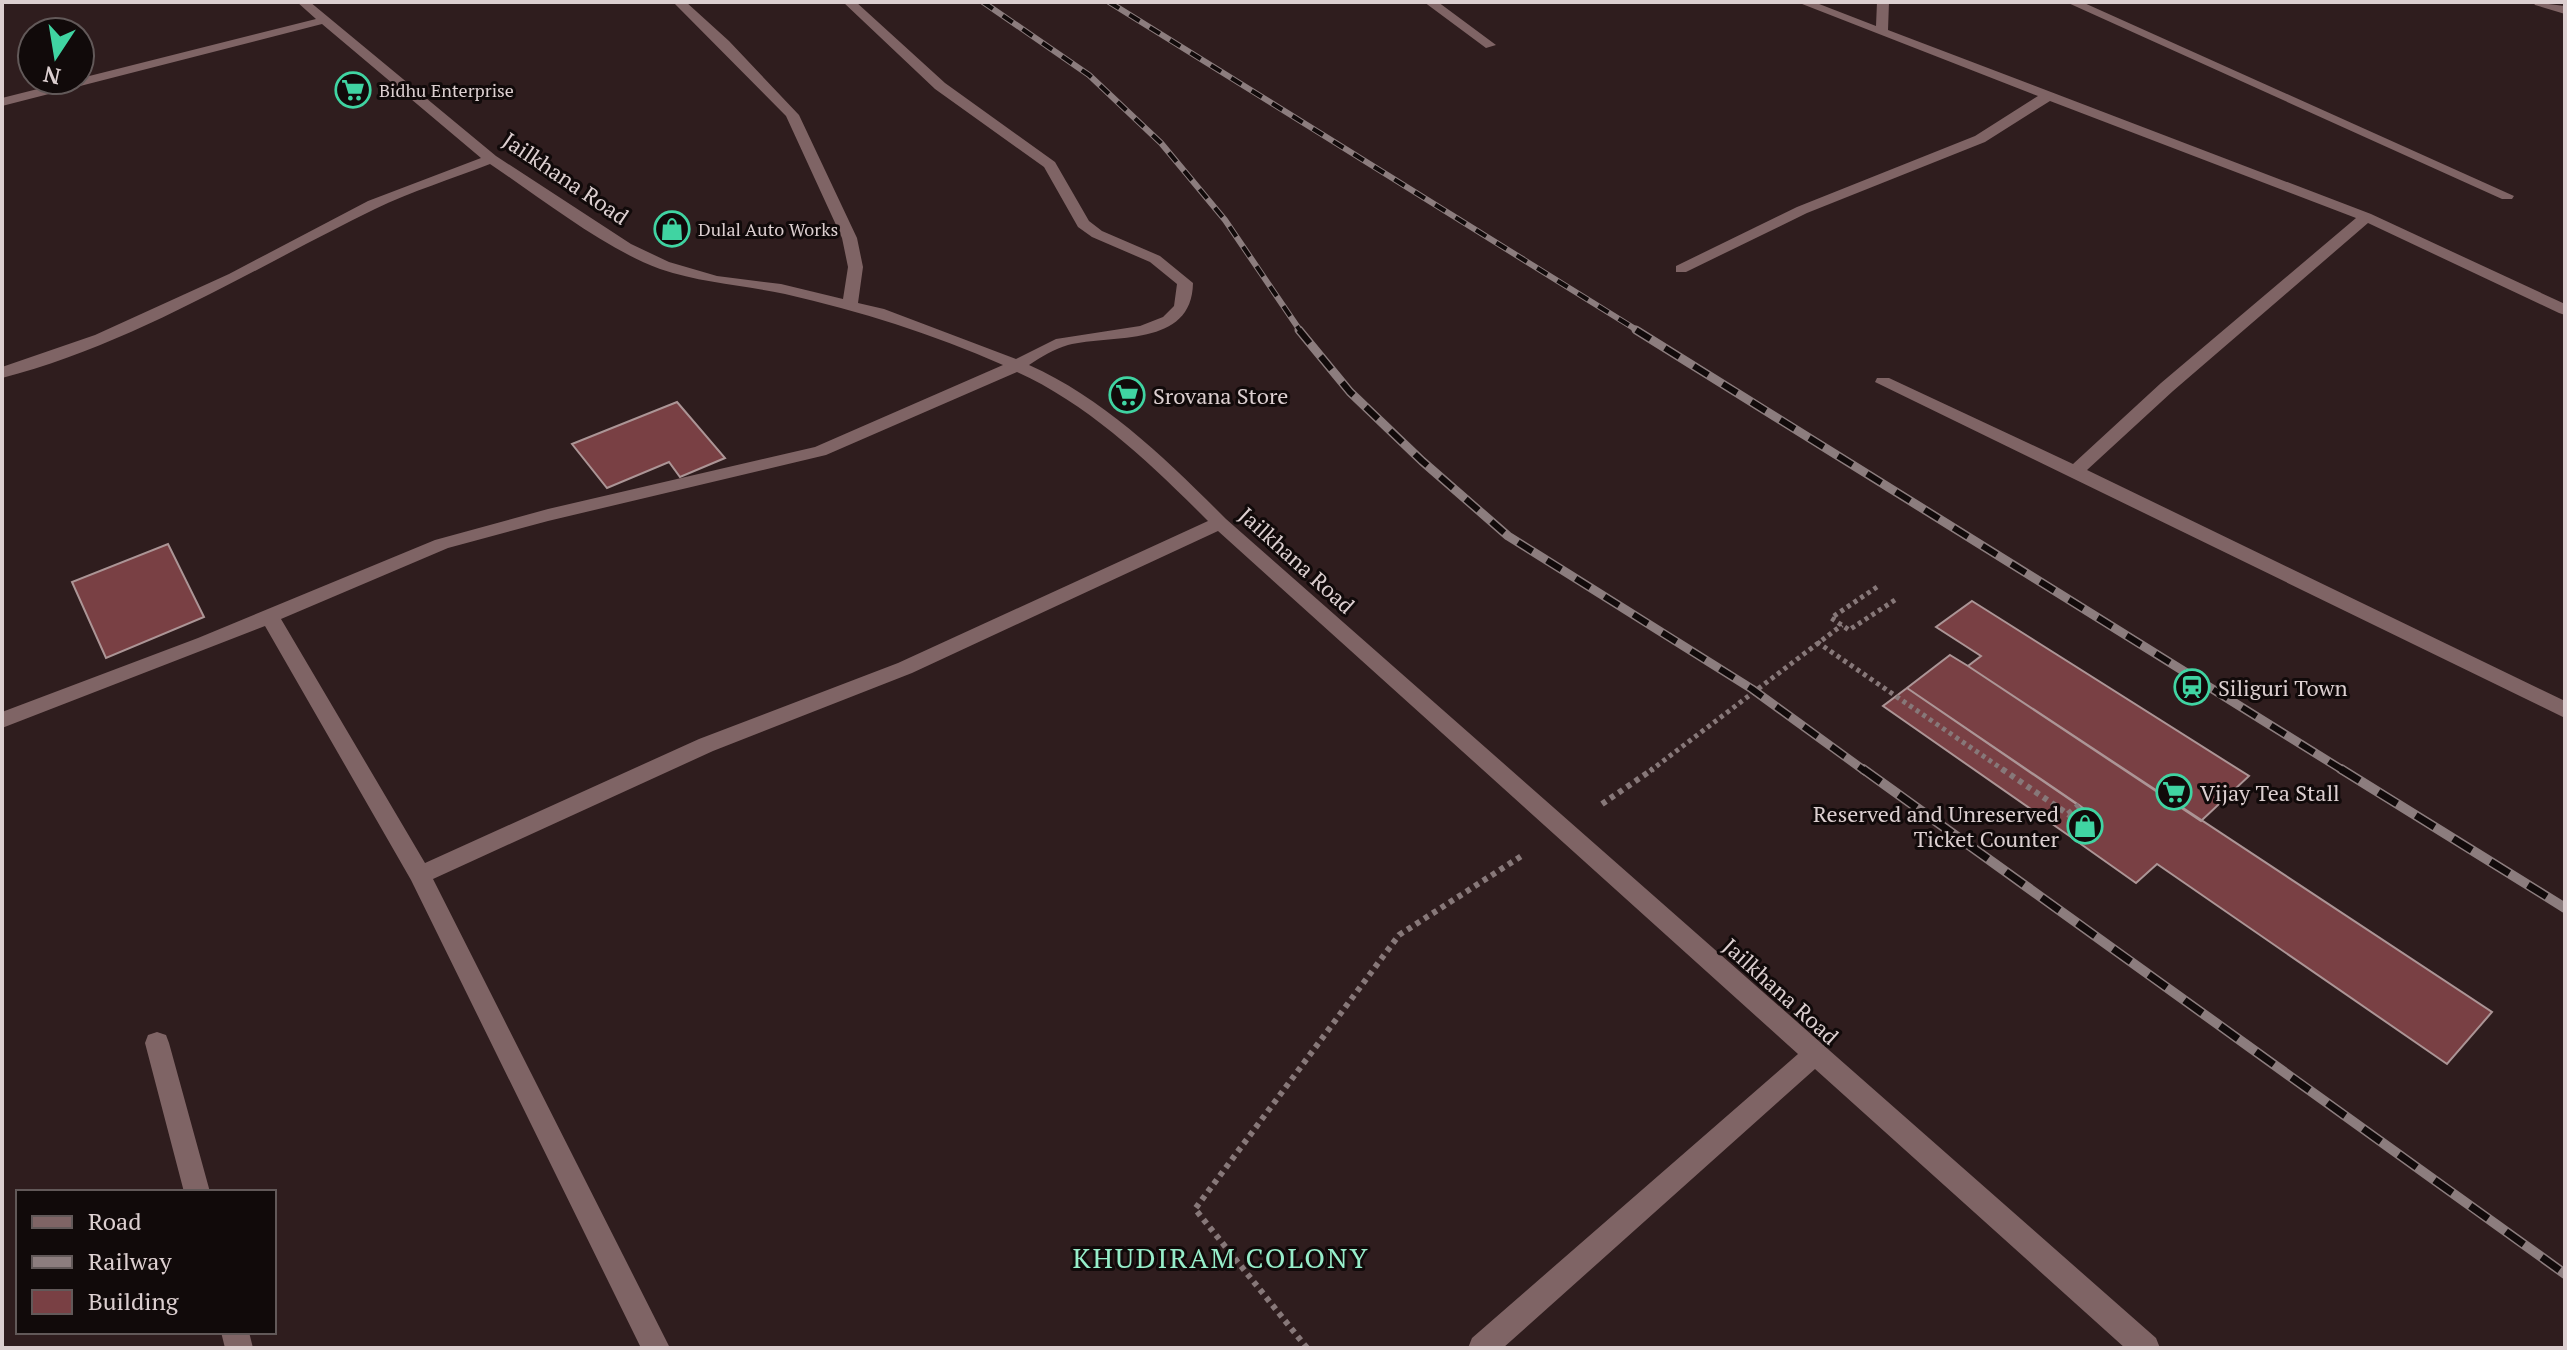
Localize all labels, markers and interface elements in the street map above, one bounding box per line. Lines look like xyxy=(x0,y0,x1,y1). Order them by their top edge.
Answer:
north arrow xyxy=(16,16,96,96)
text: N xyxy=(40,60,63,92)
supermarket icon: Bidhu Enterprise xyxy=(334,71,372,109)
place label: Bidhu Enterprise xyxy=(379,78,514,102)
street label: Jailkhana Road xyxy=(497,125,635,231)
shop icon: Dulal Auto Works xyxy=(653,210,691,248)
place label: Dulal Auto Works xyxy=(698,217,838,241)
supermarket icon: Srovana Store xyxy=(1108,376,1146,414)
place label: Srovana Store xyxy=(1153,381,1288,410)
street label: Jailkhana Road xyxy=(1233,500,1361,620)
station icon: Siliguri Town xyxy=(2173,668,2211,706)
place label: Siliguri Town xyxy=(2218,673,2348,702)
supermarket icon: Vijay Tea Stall xyxy=(2155,773,2193,811)
place label: Vijay Tea Stall xyxy=(2200,778,2340,807)
place label: Reserved and Unreserved Ticket Counter xyxy=(1813,799,2060,853)
shop icon: Reserved and Unreserved Ticket Counter xyxy=(2066,807,2104,845)
street label: Jailkhana Road xyxy=(1717,931,1845,1051)
legend xyxy=(16,1190,276,1334)
text: Road xyxy=(88,1205,142,1237)
district label: KHUDIRAM COLONY xyxy=(1072,1239,1370,1276)
text: Railway xyxy=(88,1245,172,1277)
text: Building xyxy=(88,1285,179,1317)

